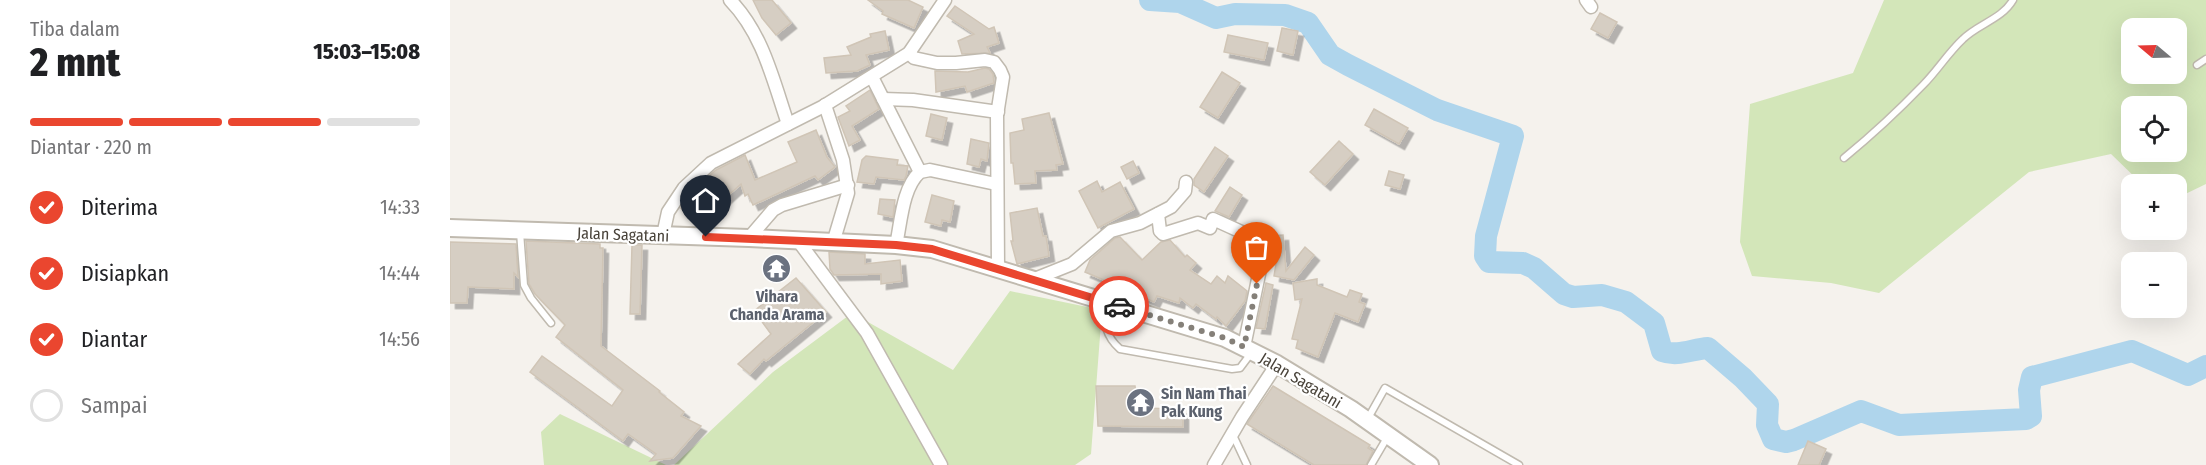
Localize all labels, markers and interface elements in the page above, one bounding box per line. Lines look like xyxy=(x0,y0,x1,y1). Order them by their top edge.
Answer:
text: Tiba dalam xyxy=(30,17,120,41)
north arrow xyxy=(2121,18,2187,84)
map controls xyxy=(2121,18,2187,318)
text: 15:03–15:08 xyxy=(313,38,420,65)
text: 2 mnt xyxy=(30,40,120,86)
button: locate xyxy=(2121,96,2187,162)
text: Diantar · 220 m xyxy=(30,135,152,159)
button: + xyxy=(2121,174,2187,240)
pin xyxy=(680,175,731,237)
icon: home xyxy=(689,184,722,217)
icon: check xyxy=(30,191,63,224)
text: Diterima xyxy=(81,194,158,221)
text: 14:33 xyxy=(380,195,420,219)
pin xyxy=(1231,222,1282,284)
street label: Jalan Sagatani xyxy=(577,223,669,246)
icon: bag xyxy=(1240,231,1273,264)
temple icon: Vihara Chanda Arama xyxy=(761,252,793,284)
button: − xyxy=(2121,252,2187,318)
icon: check xyxy=(30,257,63,290)
text: Disiapkan xyxy=(81,260,169,287)
text: 14:44 xyxy=(379,261,420,285)
courier xyxy=(1089,276,1149,336)
place label: Vihara Chanda Arama xyxy=(729,287,825,324)
icon: car xyxy=(1103,290,1136,323)
icon: check xyxy=(30,323,63,356)
text: Diantar xyxy=(81,326,147,353)
text: 14:56 xyxy=(379,327,420,351)
street label: Jalan Sagatani xyxy=(1256,349,1345,412)
place label: Sin Nam Thai Pak Kung xyxy=(1161,384,1247,421)
temple icon: Sin Nam Thai Pak Kung xyxy=(1124,386,1156,418)
text: Sampai xyxy=(81,392,147,419)

